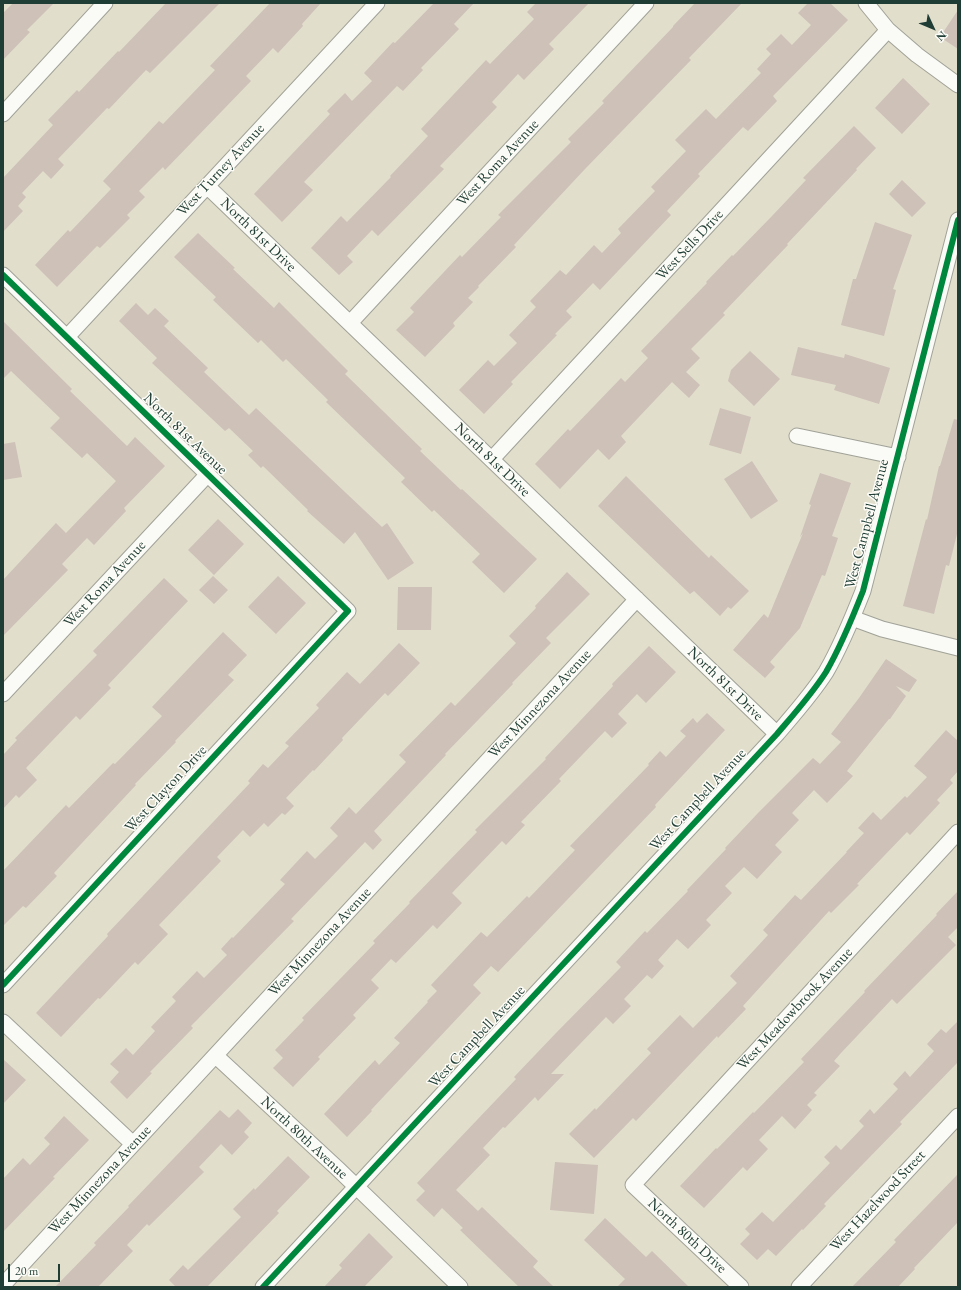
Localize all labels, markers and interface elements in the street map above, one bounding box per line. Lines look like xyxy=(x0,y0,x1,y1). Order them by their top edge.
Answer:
north arrow xyxy=(913,8,953,48)
text: N xyxy=(934,28,950,44)
street label: West Roma Avenue xyxy=(453,116,543,210)
street label: West Turney Avenue xyxy=(173,120,269,220)
street label: North 81st Drive xyxy=(216,194,300,276)
street label: West Sells Drive xyxy=(653,206,727,284)
street label: North 81st Avenue xyxy=(139,389,231,479)
street label: North 81st Drive xyxy=(450,419,534,501)
street label: West Campbell Avenue xyxy=(841,457,893,591)
street label: West Roma Avenue xyxy=(60,537,150,631)
street label: North 81st Drive xyxy=(683,643,767,725)
street label: West Minnezona Avenue xyxy=(485,646,595,762)
street label: West Clayton Drive xyxy=(121,742,211,836)
street label: West Campbell Avenue xyxy=(646,745,750,855)
street label: West Minnezona Avenue xyxy=(265,884,375,1000)
street label: West Meadowbrook Avenue xyxy=(733,944,857,1074)
street label: West Campbell Avenue xyxy=(425,982,529,1092)
street label: North 80th Avenue xyxy=(257,1093,351,1183)
street label: West Minnezona Avenue xyxy=(45,1122,155,1238)
street label: West Hazelwood Street xyxy=(826,1147,930,1255)
street label: North 80th Drive xyxy=(644,1195,730,1277)
scale bar xyxy=(10,1256,62,1282)
text: 20 m xyxy=(15,1263,38,1279)

